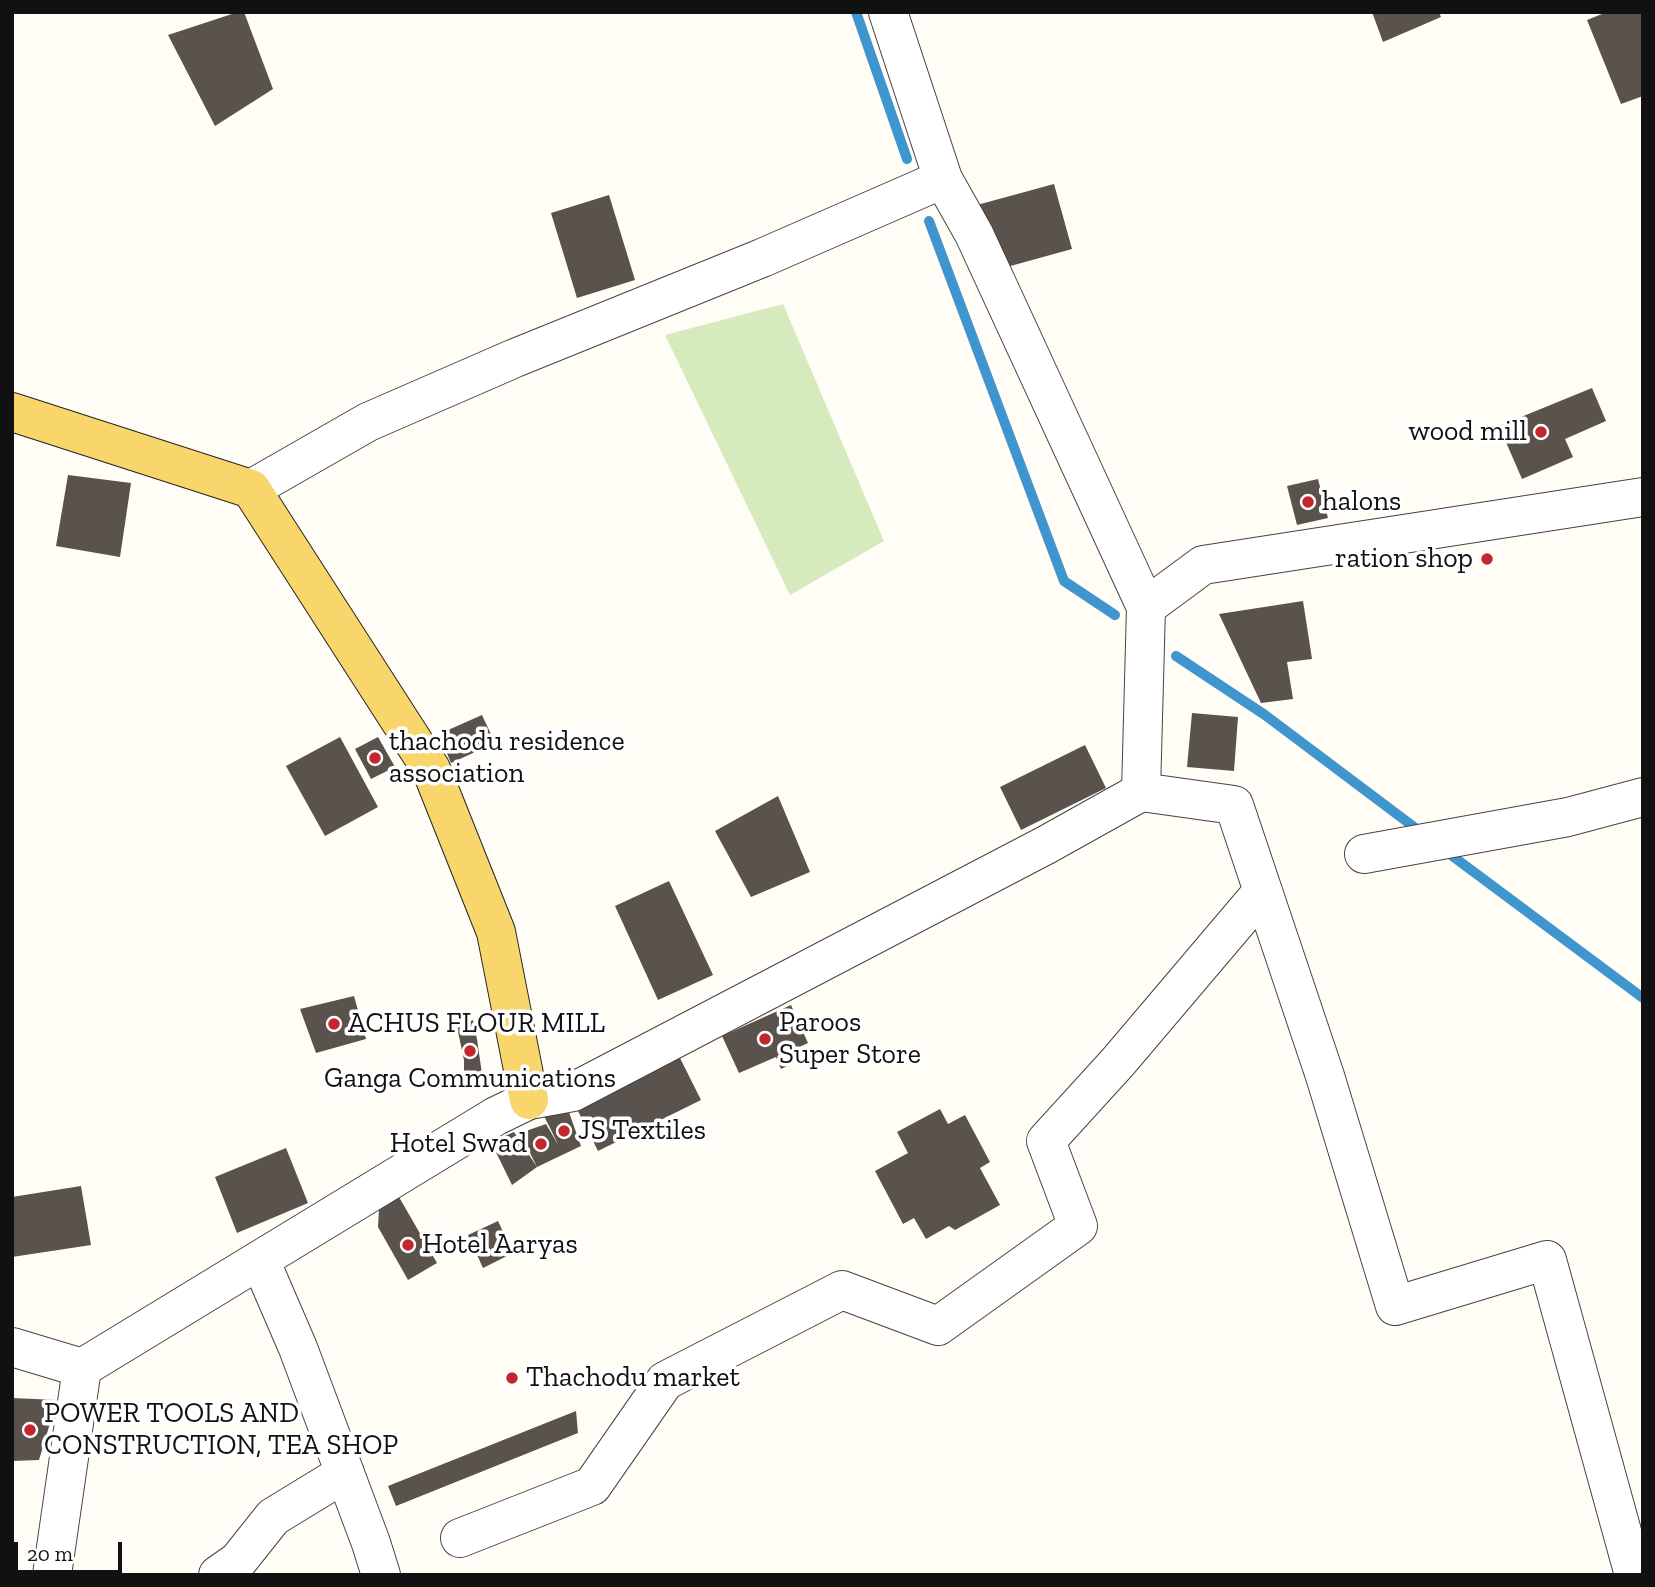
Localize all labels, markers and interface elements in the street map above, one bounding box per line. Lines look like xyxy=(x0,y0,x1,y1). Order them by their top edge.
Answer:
place label: wood mill xyxy=(1409,415,1527,449)
marker: wood mill xyxy=(1533,424,1549,440)
place label: halons xyxy=(1322,485,1401,519)
marker: halons xyxy=(1300,494,1316,510)
place label: ration shop xyxy=(1335,542,1473,576)
marker: ration shop xyxy=(1479,551,1495,567)
place label: thachodu residence association xyxy=(389,725,625,791)
marker: thachodu residence association xyxy=(367,750,383,766)
place label: Paroos Super Store xyxy=(779,1006,921,1072)
place label: ACHUS FLOUR MILL xyxy=(348,1007,605,1041)
marker: ACHUS FLOUR MILL xyxy=(326,1016,342,1032)
marker: Paroos Super Store xyxy=(757,1031,773,1047)
marker: Ganga Communications xyxy=(462,1043,478,1059)
place label: Ganga Communications xyxy=(324,1062,616,1096)
place label: JS Textiles xyxy=(578,1114,706,1148)
marker: JS Textiles xyxy=(556,1123,572,1139)
place label: Hotel Swad xyxy=(390,1127,527,1161)
marker: Hotel Swad xyxy=(533,1136,549,1152)
place label: Hotel Aaryas xyxy=(422,1228,578,1262)
marker: Hotel Aaryas xyxy=(400,1237,416,1253)
place label: Thachodu market xyxy=(526,1361,740,1395)
marker: Thachodu market xyxy=(504,1370,520,1386)
place label: POWER TOOLS AND CONSTRUCTION, TEA SHOP xyxy=(44,1397,398,1463)
marker: POWER TOOLS AND CONSTRUCTION, TEA SHOP xyxy=(22,1422,38,1438)
scale bar xyxy=(18,1528,126,1572)
text: 20 m xyxy=(27,1541,73,1566)

